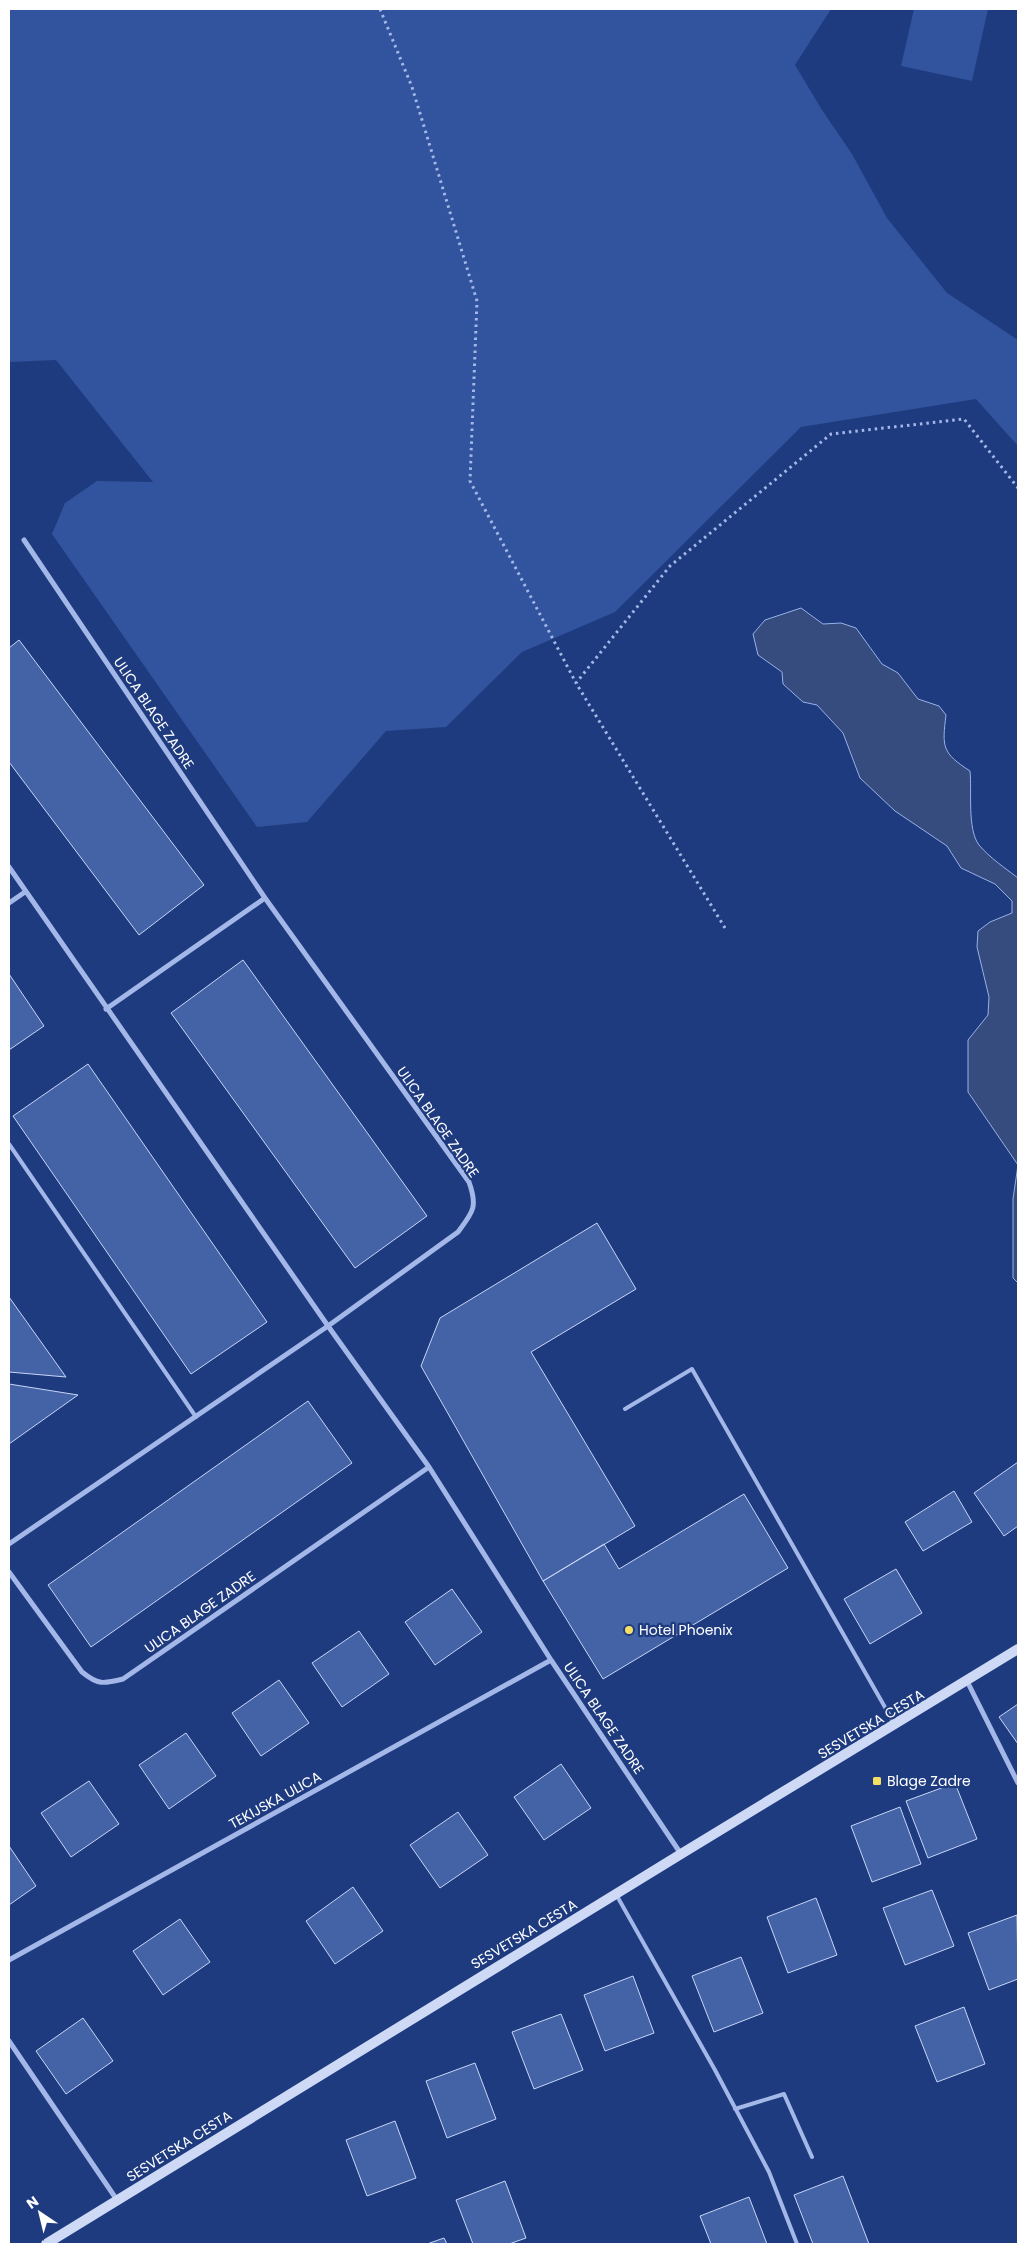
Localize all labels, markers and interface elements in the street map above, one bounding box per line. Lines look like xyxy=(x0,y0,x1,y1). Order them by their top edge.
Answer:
street label: ULICA BLAGE ZADRE xyxy=(109,653,199,773)
street label: ULICA BLAGE ZADRE xyxy=(392,1062,484,1182)
street label: ULICA BLAGE ZADRE xyxy=(140,1566,260,1658)
place label: Hotel Phoenix xyxy=(639,1620,733,1640)
marker: Hotel Phoenix xyxy=(623,1624,635,1636)
street label: ULICA BLAGE ZADRE xyxy=(559,1658,649,1778)
street label: SESVETSKA CESTA xyxy=(814,1684,928,1764)
street label: TEKIJSKA ULICA xyxy=(225,1766,325,1834)
place label: Blage Zadre xyxy=(887,1771,971,1791)
marker: Blage Zadre xyxy=(871,1775,883,1787)
street label: SESVETSKA CESTA xyxy=(467,1894,581,1974)
street label: SESVETSKA CESTA xyxy=(122,2106,236,2186)
north arrow xyxy=(15,2188,65,2238)
text: N xyxy=(22,2191,43,2214)

